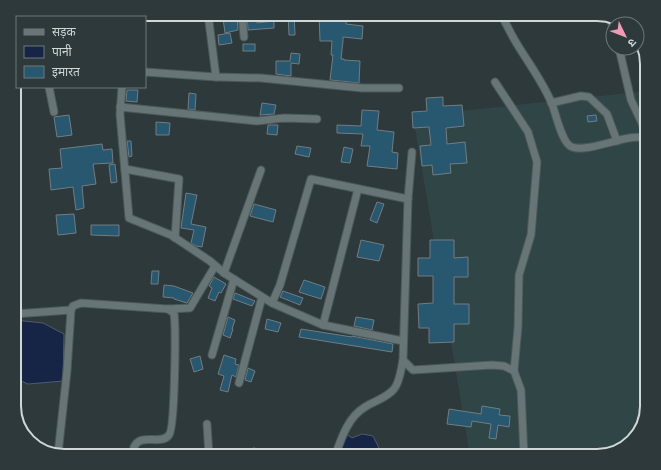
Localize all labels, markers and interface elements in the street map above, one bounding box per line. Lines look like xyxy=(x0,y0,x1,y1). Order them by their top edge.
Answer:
legend xyxy=(16,16,146,88)
north arrow xyxy=(605,16,645,56)
text: सड़क xyxy=(52,25,77,39)
text: उ xyxy=(625,36,639,50)
text: पानी xyxy=(52,44,73,59)
text: इमारत xyxy=(52,65,81,79)

